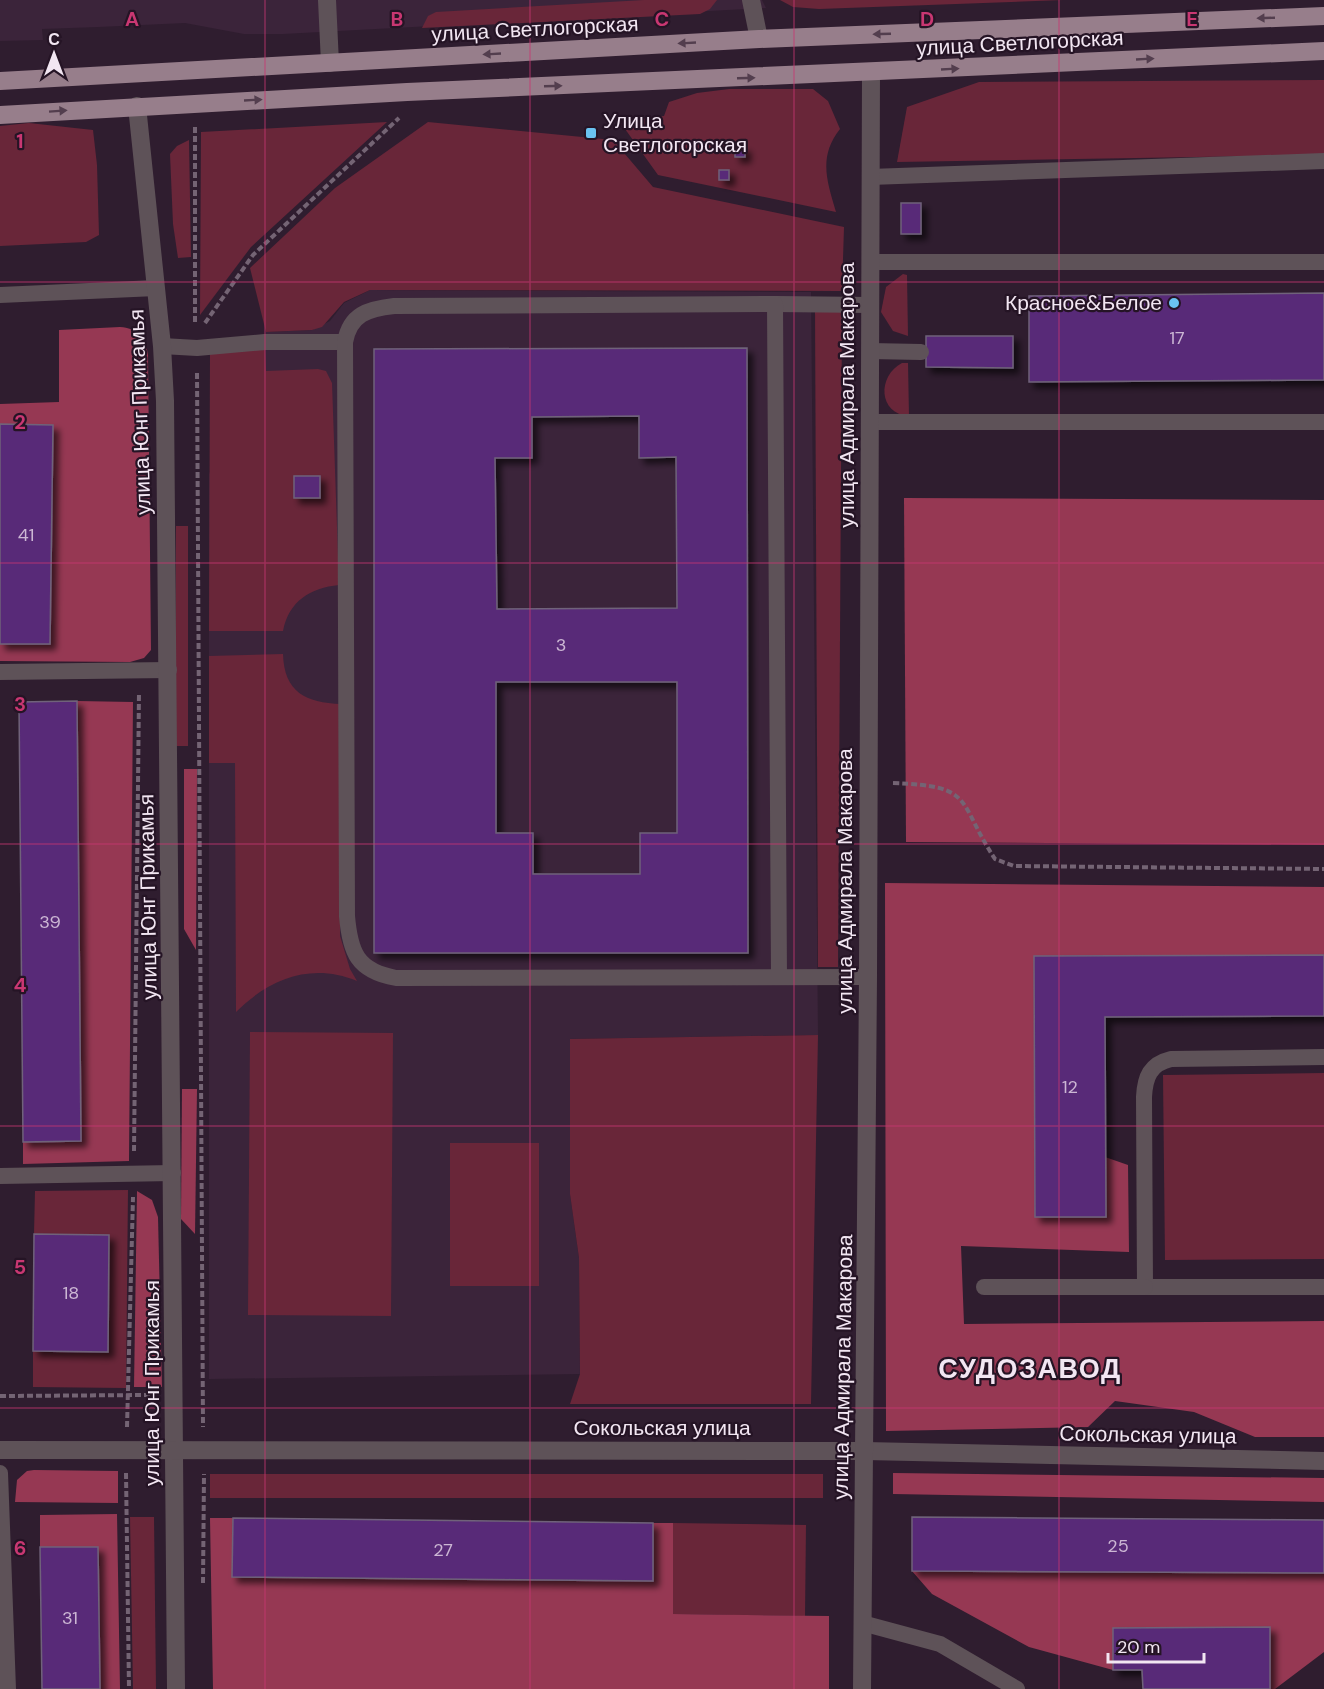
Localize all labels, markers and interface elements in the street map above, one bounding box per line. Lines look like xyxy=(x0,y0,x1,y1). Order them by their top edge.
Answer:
text: A xyxy=(125,6,139,32)
text: B xyxy=(391,6,403,32)
text: C xyxy=(655,6,669,32)
text: D xyxy=(920,6,934,32)
text: E xyxy=(1186,6,1198,32)
street label: улица Светлогорская xyxy=(431,10,639,48)
one-way arrow xyxy=(1256,13,1275,23)
north arrow xyxy=(24,24,84,84)
street label: улица Светлогорская xyxy=(916,24,1124,62)
text: С xyxy=(48,29,60,50)
one-way arrow xyxy=(872,29,891,38)
one-way arrow xyxy=(678,38,697,48)
one-way arrow xyxy=(483,49,502,59)
one-way arrow xyxy=(1135,55,1154,64)
one-way arrow xyxy=(941,64,960,73)
one-way arrow xyxy=(736,73,755,83)
one-way arrow xyxy=(543,82,562,91)
one-way arrow xyxy=(244,96,263,105)
one-way arrow xyxy=(49,107,68,116)
place label: Улица Светлогорская xyxy=(603,107,747,159)
marker: Улица Светлогорская xyxy=(584,126,598,140)
text: 1 xyxy=(16,128,24,154)
street label: улица Адмирала Макарова xyxy=(833,262,861,528)
place label: Красное&Белое xyxy=(1005,289,1162,317)
marker: Красное&Белое xyxy=(1167,296,1181,310)
street label: улица Юнг Прикамья xyxy=(122,309,158,515)
house number: 17 xyxy=(1169,326,1185,350)
text: 2 xyxy=(14,409,26,435)
house number: 41 xyxy=(18,523,34,547)
house number: 3 xyxy=(556,633,566,657)
text: 3 xyxy=(14,691,26,717)
street label: улица Адмирала Макарова xyxy=(831,748,859,1014)
street label: улица Юнг Прикамья xyxy=(132,794,164,1000)
house number: 39 xyxy=(39,910,61,934)
text: 4 xyxy=(14,972,27,998)
house number: 12 xyxy=(1062,1075,1078,1099)
street label: улица Адмирала Макарова xyxy=(827,1234,859,1500)
text: 5 xyxy=(14,1254,26,1280)
street label: улица Юнг Прикамья xyxy=(138,1280,166,1486)
house number: 18 xyxy=(63,1281,79,1305)
district label: СУДОЗАВОД xyxy=(938,1351,1122,1386)
street label: Сокольская улица xyxy=(573,1414,751,1442)
street label: Сокольская улица xyxy=(1059,1419,1237,1451)
house number: 25 xyxy=(1107,1534,1129,1558)
text: 6 xyxy=(14,1535,26,1561)
house number: 27 xyxy=(433,1538,453,1562)
house number: 31 xyxy=(62,1606,78,1630)
scale bar xyxy=(1108,1626,1204,1664)
text: 20 m xyxy=(1117,1635,1160,1659)

